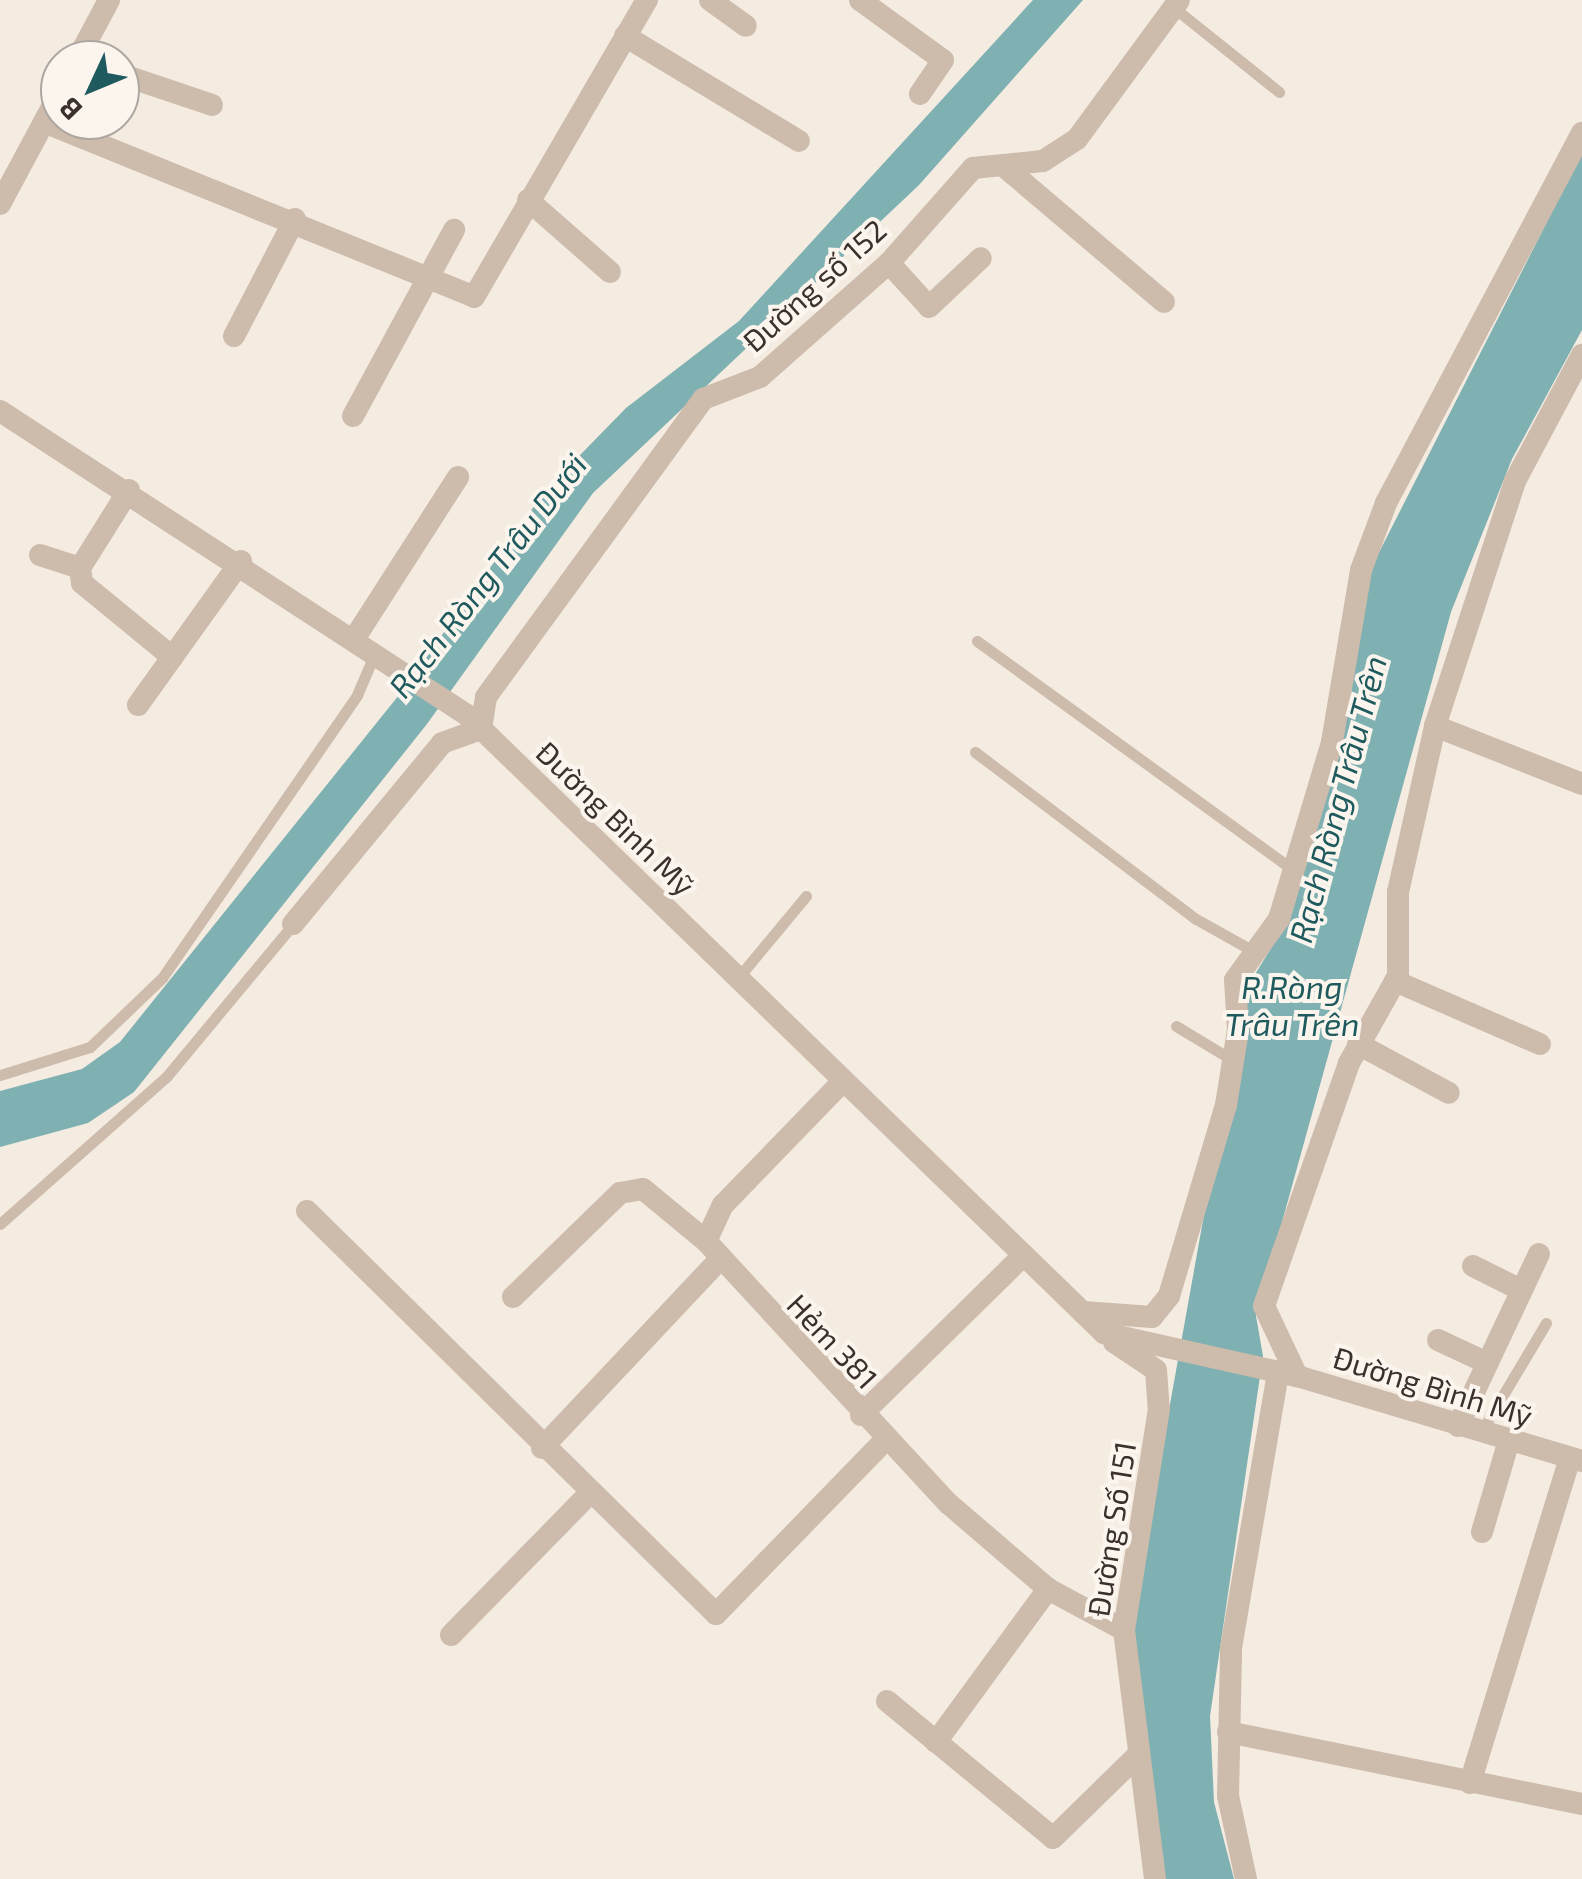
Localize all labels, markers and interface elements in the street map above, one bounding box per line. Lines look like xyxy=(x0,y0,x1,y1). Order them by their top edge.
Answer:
north arrow xyxy=(40,40,140,140)
text: B xyxy=(51,91,88,128)
street label: Đường số 152 xyxy=(735,211,893,359)
water label: Rạch Ròng Trâu Dưới xyxy=(380,445,594,705)
water label: Rạch Ròng Trâu Trên xyxy=(1280,651,1394,947)
street label: Đường Bình Mỹ xyxy=(529,733,703,903)
water label: R.Ròng Trâu Trên xyxy=(1224,968,1360,1043)
street label: Hẻm 381 xyxy=(780,1286,886,1396)
street label: Đường Bình Mỹ xyxy=(1329,1339,1537,1433)
street label: Đường Số 151 xyxy=(1079,1439,1143,1619)

